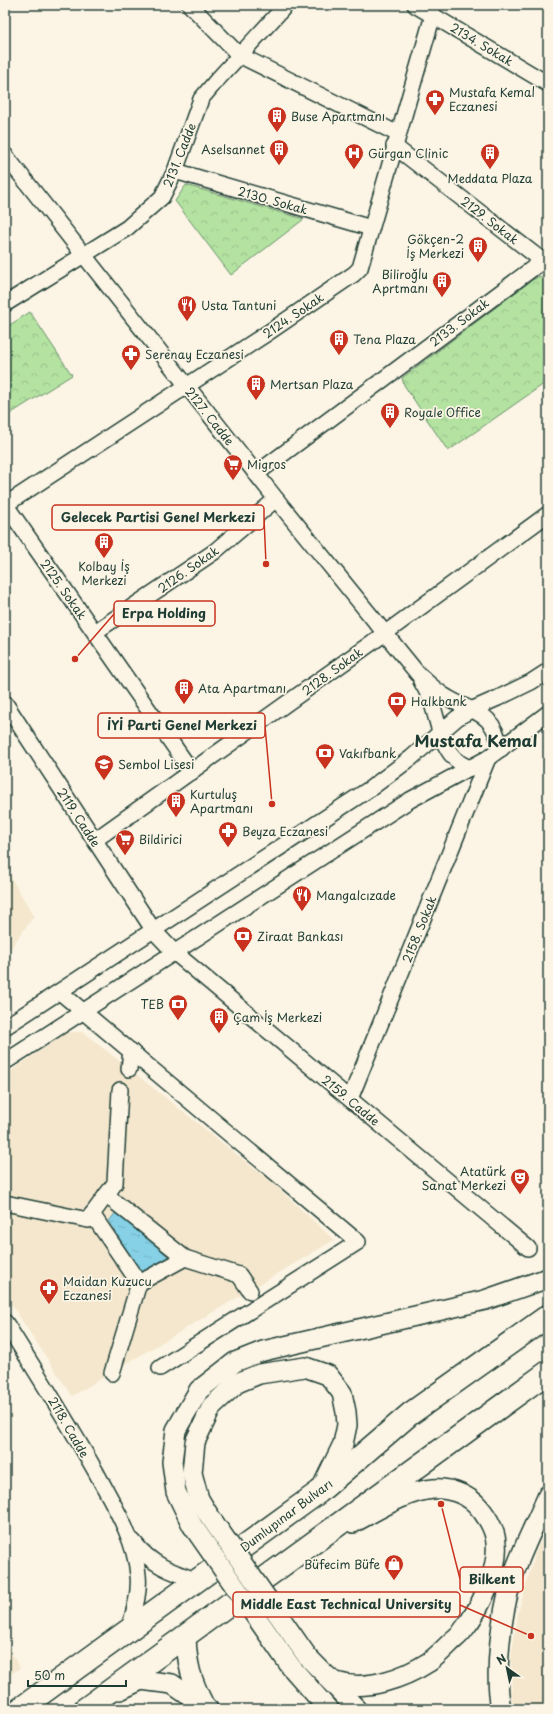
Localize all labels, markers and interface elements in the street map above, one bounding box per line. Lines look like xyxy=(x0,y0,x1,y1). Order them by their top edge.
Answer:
street label: 2134. Sokak xyxy=(447,18,517,70)
place label: Mustafa Kemal Eczanesi xyxy=(449,83,535,115)
pharmacy icon: Mustafa Kemal Eczanesi xyxy=(424,88,446,116)
building icon: Buse Apartmanı xyxy=(266,105,288,133)
place label: Buse Apartmanı xyxy=(291,107,385,125)
street label: 2131. Cadde xyxy=(158,120,200,190)
building icon: Aselsannet xyxy=(268,138,290,166)
place label: Aselsannet xyxy=(201,140,265,158)
hospital icon: Gürgan Clinic xyxy=(343,142,365,170)
building icon: Meddata Plaza xyxy=(479,142,501,170)
place label: Gürgan Clinic xyxy=(368,144,448,162)
place label: Meddata Plaza xyxy=(448,169,533,187)
street label: 2130. Sokak xyxy=(236,181,310,219)
street label: 2129. Sokak xyxy=(457,192,523,248)
place label: Gökçen-2 İş Merkezi xyxy=(406,230,464,262)
building icon: Gökçen-2 İş Merkezi xyxy=(467,235,489,263)
place label: Biliroğlu Aprtmanı xyxy=(372,265,428,297)
building icon: Biliroğlu Aprtmanı xyxy=(431,270,453,298)
street label: 2124. Sokak xyxy=(259,288,327,342)
restaurant icon: Usta Tantuni xyxy=(176,294,198,322)
street label: 2133. Sokak xyxy=(425,294,493,350)
place label: Usta Tantuni xyxy=(201,296,276,314)
building icon: Tena Plaza xyxy=(328,328,350,356)
place label: Tena Plaza xyxy=(353,330,416,348)
pharmacy icon: Serenay Eczanesi xyxy=(120,343,142,371)
place label: Serenay Eczanesi xyxy=(145,345,244,363)
building icon: Mertsan Plaza xyxy=(245,373,267,401)
place label: Mertsan Plaza xyxy=(270,375,354,393)
street label: 2127. Cadde xyxy=(181,383,239,449)
building icon: Royale Office xyxy=(379,401,401,429)
place label: Royale Office xyxy=(404,403,481,421)
supermarket icon: Migros xyxy=(222,453,244,481)
place label: Migros xyxy=(247,455,286,473)
callout: Gelecek Partisi Genel Merkezi xyxy=(52,505,264,530)
text: Gelecek Partisi Genel Merkezi xyxy=(61,507,255,526)
building icon: Kolbay İş Merkezi xyxy=(93,531,115,559)
street label: 2126. Sokak xyxy=(154,541,222,597)
street label: 2125. Sokak xyxy=(37,555,92,623)
place label: Kolbay İş Merkezi xyxy=(78,557,130,589)
callout: Erpa Holding xyxy=(114,601,215,626)
text: Erpa Holding xyxy=(122,603,206,622)
street label: 2128. Sokak xyxy=(298,643,366,699)
building icon: Ata Apartmanı xyxy=(173,677,195,705)
place label: Ata Apartmanı xyxy=(198,679,286,697)
bank icon: Halkbank xyxy=(386,690,408,718)
place label: Halkbank xyxy=(411,692,467,710)
callout: İYİ Parti Genel Merkezi xyxy=(98,713,265,738)
text: İYİ Parti Genel Merkezi xyxy=(107,715,257,734)
district label: Mustafa Kemal xyxy=(415,728,537,752)
bank icon: Vakıfbank xyxy=(314,742,336,770)
place label: Vakıfbank xyxy=(339,744,396,762)
school or university icon: Sembol Lisesi xyxy=(93,753,115,781)
place label: Sembol Lisesi xyxy=(118,755,194,773)
street label: 2119. Cadde xyxy=(53,784,105,850)
place label: Kurtuluş Apartmanı xyxy=(190,785,253,817)
building icon: Kurtuluş Apartmanı xyxy=(165,790,187,818)
pharmacy icon: Beyza Eczanesi xyxy=(217,820,239,848)
place label: Beyza Eczanesi xyxy=(242,822,328,840)
supermarket icon: Bildirici xyxy=(114,828,136,856)
place label: Bildirici xyxy=(139,830,182,848)
restaurant icon: Mangalcızade xyxy=(291,884,313,912)
place label: Mangalcızade xyxy=(316,886,396,904)
street label: 2158. Sokak xyxy=(397,893,441,965)
bank icon: Ziraat Bankası xyxy=(232,925,254,953)
place label: Ziraat Bankası xyxy=(257,927,343,945)
bank icon: TEB xyxy=(167,993,189,1021)
place label: TEB xyxy=(140,995,164,1013)
building icon: Çam İş Merkezi xyxy=(208,1006,230,1034)
place label: Çam İş Merkezi xyxy=(233,1008,322,1026)
street label: 2159. Cadde xyxy=(318,1070,384,1130)
place label: Atatürk Sanat Merkezi xyxy=(422,1162,506,1194)
theatre icon: Atatürk Sanat Merkezi xyxy=(509,1167,531,1195)
place label: Maidan Kuzucu Eczanesi xyxy=(63,1272,152,1304)
pharmacy icon: Maidan Kuzucu Eczanesi xyxy=(38,1277,60,1305)
street label: 2118. Cadde xyxy=(44,1393,94,1461)
street label: Dumlupınar Bulvarı xyxy=(236,1474,336,1556)
shop icon: Büfecim Büfe xyxy=(383,1553,405,1581)
place label: Büfecim Büfe xyxy=(304,1555,380,1573)
callout: Bilkent xyxy=(460,1567,523,1592)
text: Bilkent xyxy=(469,1569,515,1588)
callout: Middle East Technical University xyxy=(233,1592,460,1617)
text: Middle East Technical University xyxy=(240,1594,452,1613)
north arrow xyxy=(487,1648,527,1688)
text: N xyxy=(493,1650,510,1669)
scale bar xyxy=(28,1662,126,1688)
text: 50 m xyxy=(34,1666,65,1684)

